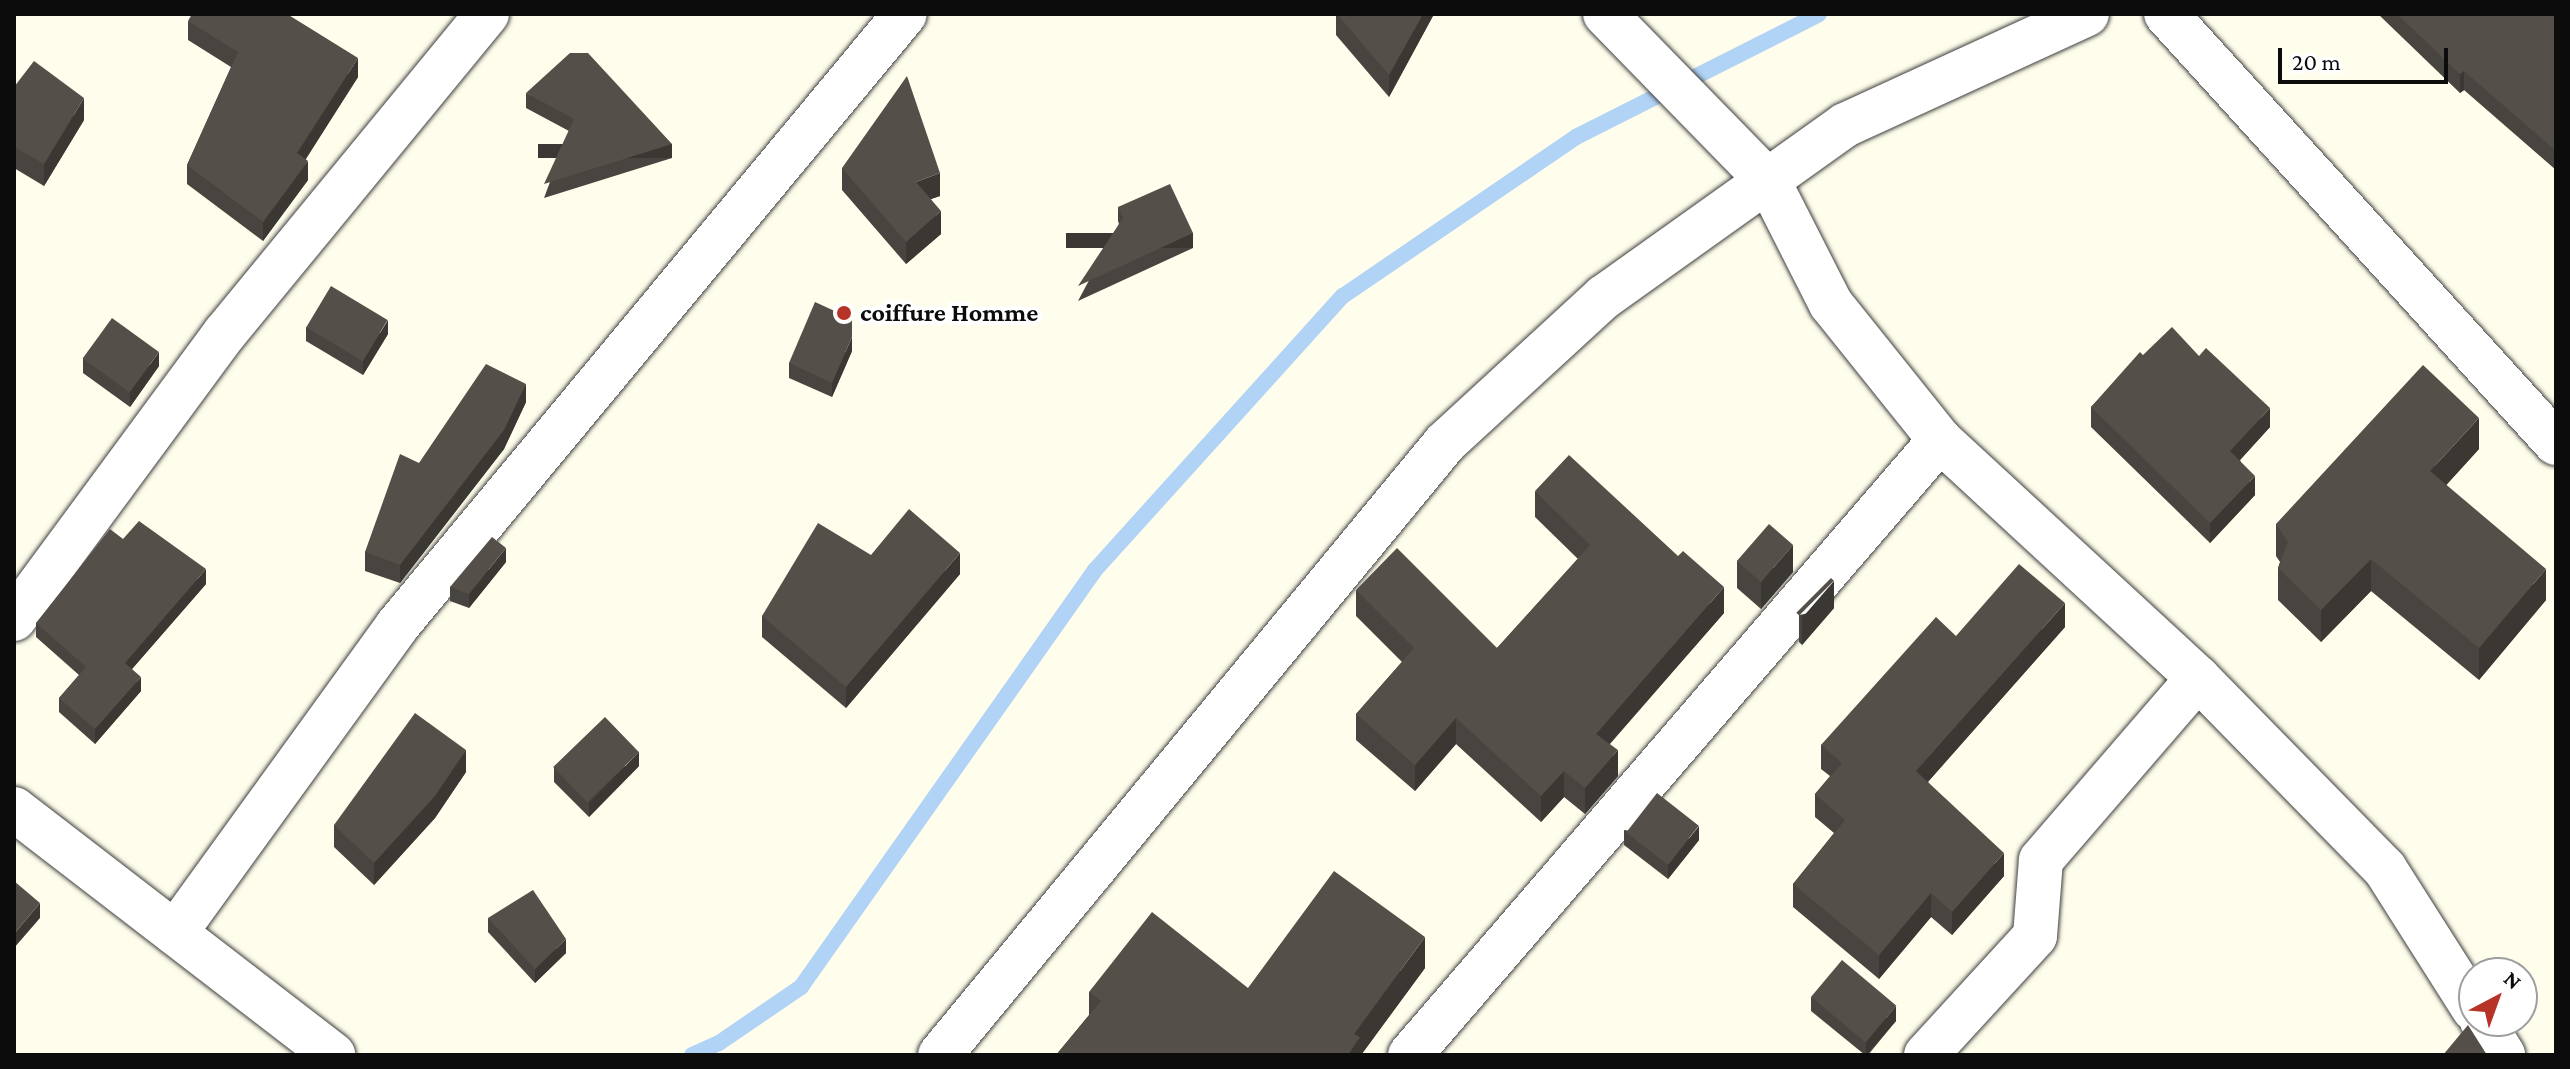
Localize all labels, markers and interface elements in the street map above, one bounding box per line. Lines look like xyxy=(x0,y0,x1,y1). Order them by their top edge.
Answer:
scale bar xyxy=(2282,32,2452,82)
text: 20 m xyxy=(2292,48,2341,75)
place label: coiffure Homme xyxy=(860,297,1038,329)
marker: coiffure Homme xyxy=(835,304,853,322)
north arrow xyxy=(2458,957,2538,1037)
text: N xyxy=(2499,966,2527,994)

